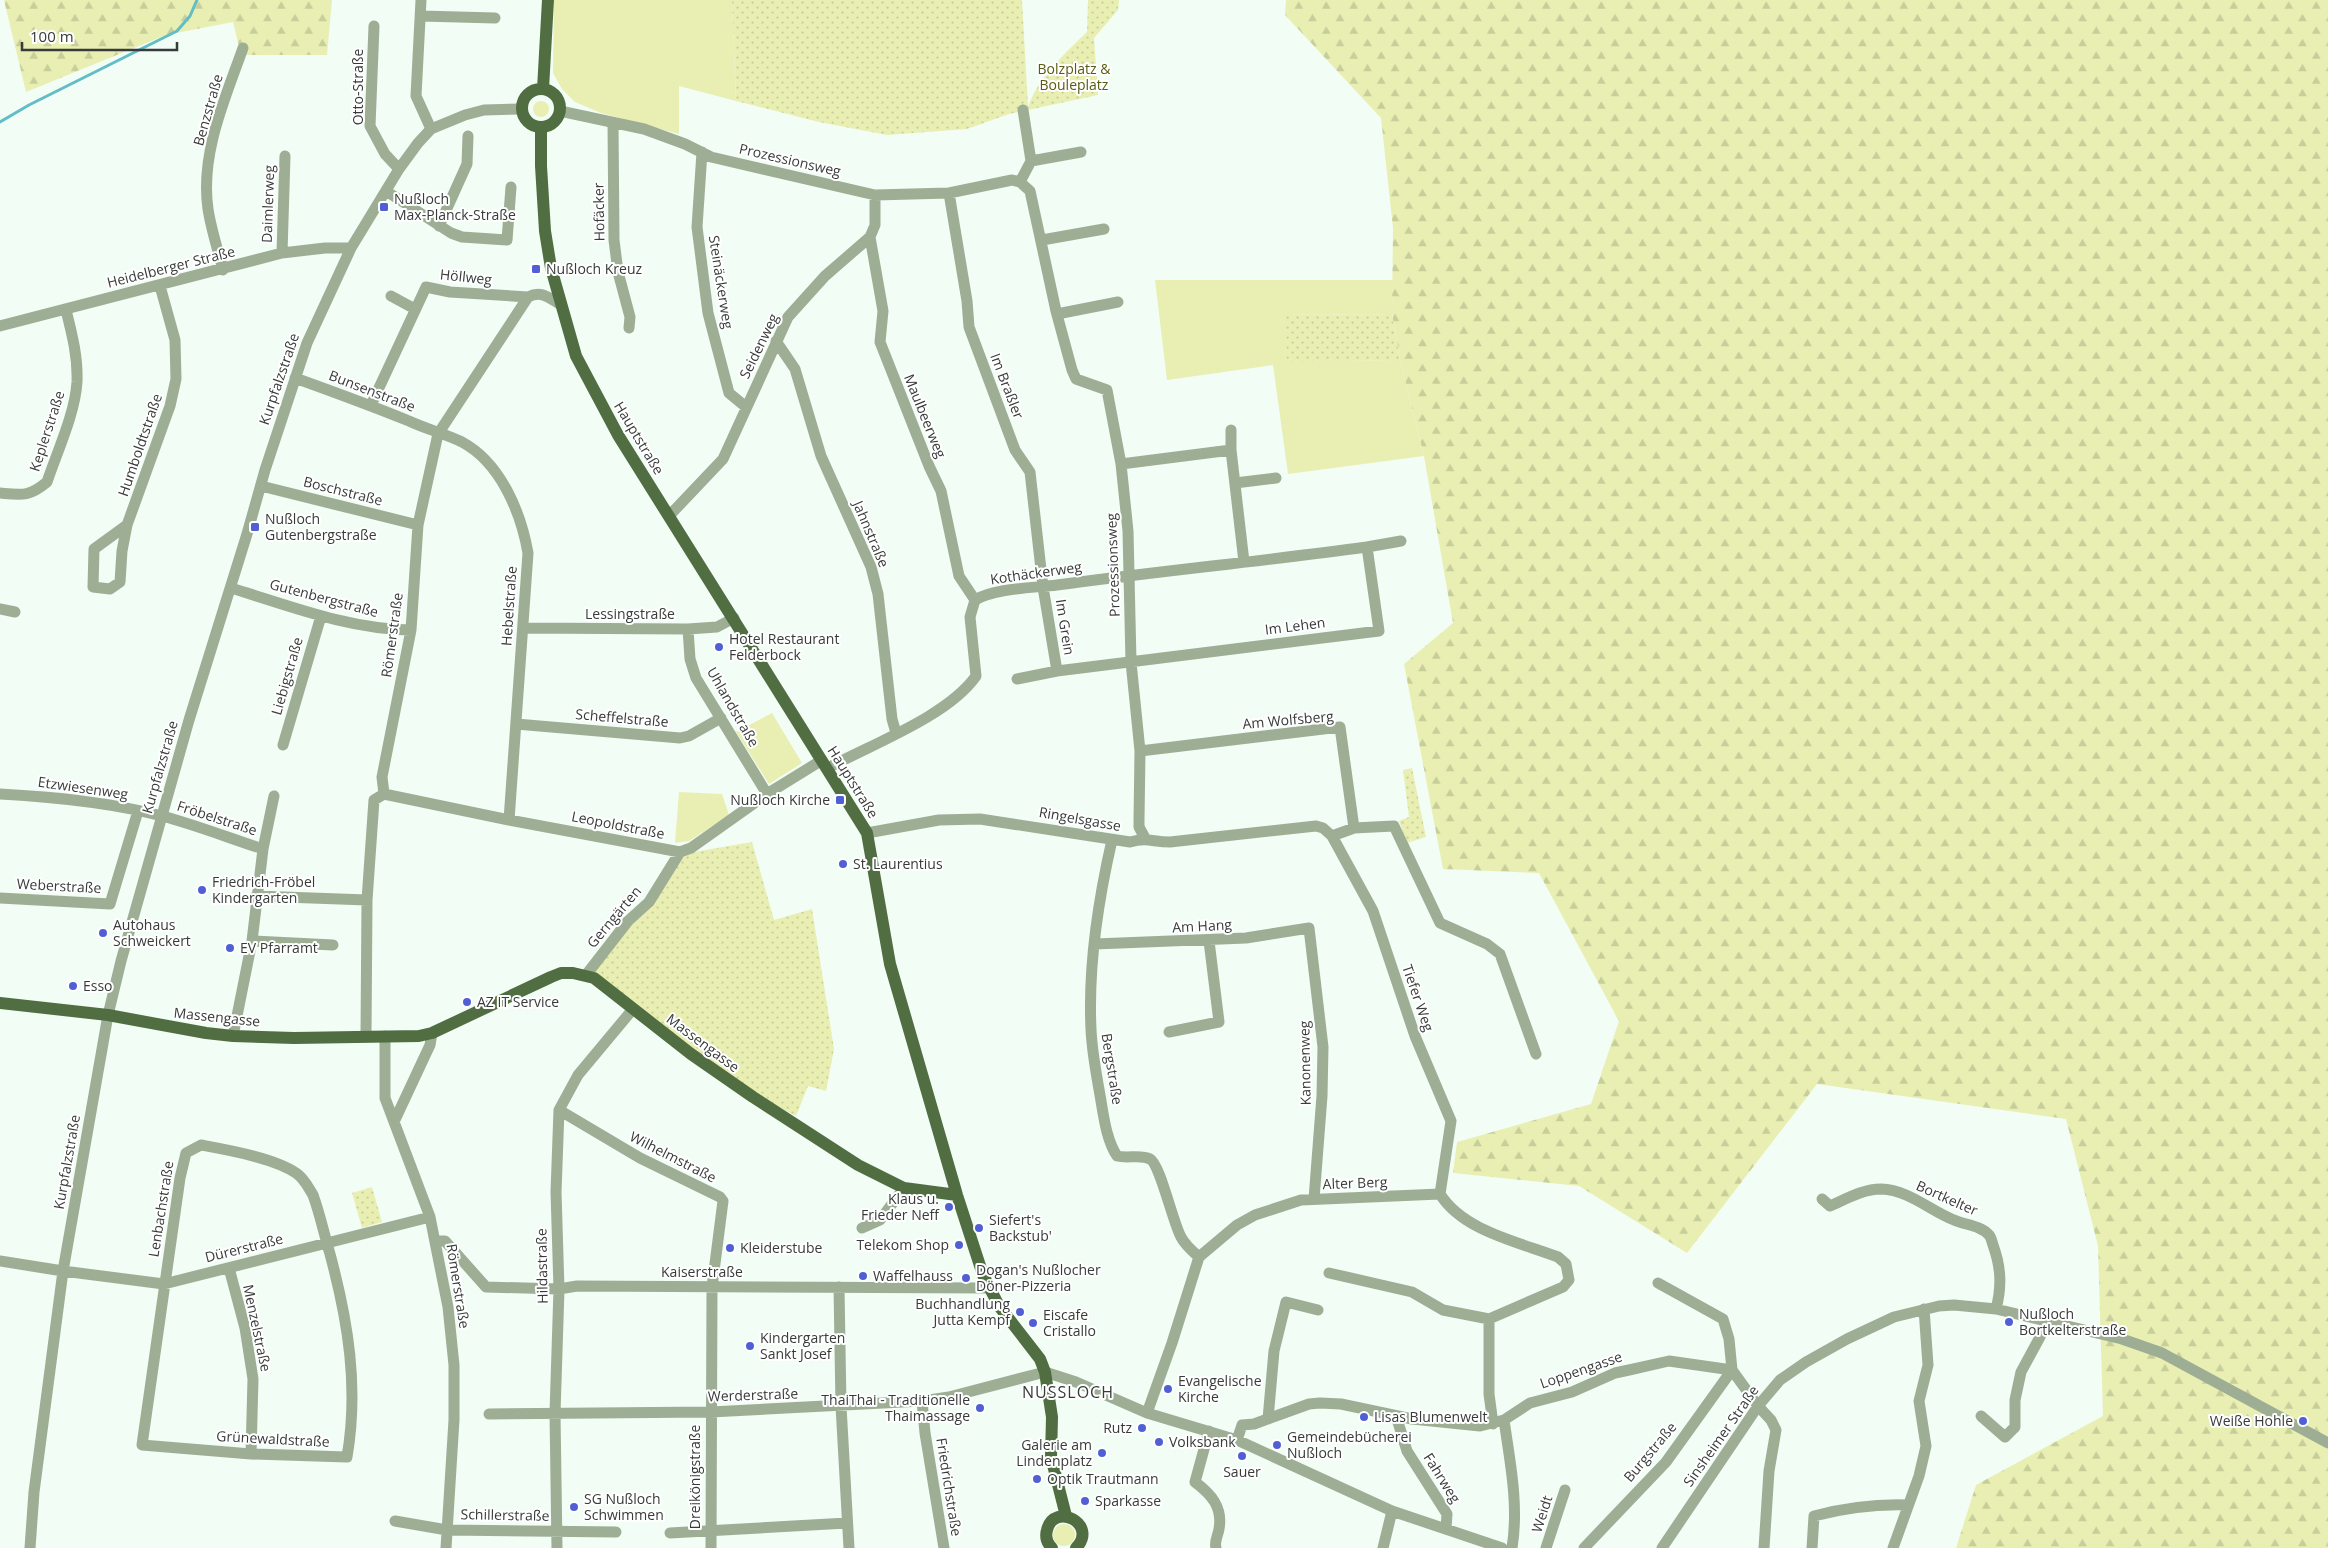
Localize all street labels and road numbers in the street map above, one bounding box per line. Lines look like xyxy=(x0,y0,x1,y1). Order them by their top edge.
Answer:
street label: Otto-Straße xyxy=(348,49,367,125)
street label: Benzstraße xyxy=(188,72,227,148)
street label: Prozessionsweg xyxy=(737,139,843,181)
street label: Daimlerweg xyxy=(257,164,278,243)
street label: Hofäcker xyxy=(588,182,609,242)
street label: Steinäckerweg xyxy=(705,234,738,330)
street label: Heidelberger Straße xyxy=(105,241,237,292)
street label: Höllweg xyxy=(439,264,493,289)
street label: Seidenweg xyxy=(735,310,783,382)
street label: Kurpfalzstraße xyxy=(254,330,303,427)
street label: Im Braßler xyxy=(986,350,1029,422)
street label: Bunsenstraße xyxy=(326,365,418,416)
street label: Maulbeerweg xyxy=(900,371,951,461)
street label: Keplerstraße xyxy=(25,388,69,474)
street label: Humboldtstraße xyxy=(113,391,166,499)
street label: Hauptstraße xyxy=(610,398,669,478)
street label: Boschstraße xyxy=(301,471,385,510)
street label: Jahnstraße xyxy=(848,496,894,570)
street label: Prozessionsweg xyxy=(1101,512,1124,617)
street label: Kothäckerweg xyxy=(989,557,1083,588)
street label: Hebelstraße xyxy=(496,565,521,646)
street label: Gutenbergstraße xyxy=(268,574,381,621)
street label: Römerstraße xyxy=(376,591,407,679)
street label: Im Grein xyxy=(1052,598,1079,656)
street label: Lessingstraße xyxy=(585,604,675,623)
street label: Im Lehen xyxy=(1264,612,1326,639)
street label: Liebigstraße xyxy=(266,635,307,717)
street label: Uhlandstraße xyxy=(703,663,764,750)
street label: Scheffelstraße xyxy=(575,704,670,731)
street label: Am Wolfsberg xyxy=(1242,706,1335,733)
street label: Kurpfalzstraße xyxy=(137,718,182,816)
street label: Hauptstraße xyxy=(824,742,883,822)
street label: Etzwiesenweg xyxy=(37,772,130,803)
street label: Fröbelstraße xyxy=(175,796,260,839)
street label: Ringelsgasse xyxy=(1038,802,1123,835)
street label: Leopoldstraße xyxy=(570,806,666,843)
street label: Weberstraße xyxy=(16,874,102,897)
street label: Gerngärten xyxy=(582,882,645,951)
street label: Am Hang xyxy=(1172,914,1233,937)
street label: Tiefer Weg xyxy=(1398,962,1439,1034)
street label: Massengasse xyxy=(173,1003,261,1030)
street label: Massengasse xyxy=(663,1009,744,1076)
street label: Kanonenweg xyxy=(1294,1020,1315,1106)
street label: Bergstraße xyxy=(1097,1032,1128,1106)
street label: Kurpfalzstraße xyxy=(49,1113,84,1211)
street label: Wilhelmstraße xyxy=(627,1127,720,1187)
street label: Lenbachstraße xyxy=(144,1159,178,1258)
street label: Alter Berg xyxy=(1322,1172,1388,1193)
street label: Bortkelter xyxy=(1913,1176,1981,1220)
street label: Hildastraße xyxy=(531,1228,552,1304)
street label: Dürerstraße xyxy=(203,1229,285,1266)
street label: Römerstraße xyxy=(442,1242,475,1330)
street label: Kaiserstraße xyxy=(661,1262,743,1281)
street label: Menzelstraße xyxy=(239,1283,276,1373)
street label: Loppengasse xyxy=(1537,1347,1625,1392)
street label: Sinsheimer Straße xyxy=(1679,1381,1763,1490)
street label: Werderstraße xyxy=(707,1383,799,1406)
street label: Burgstraße xyxy=(1619,1418,1680,1486)
street label: Dreikönigstraße xyxy=(685,1425,704,1529)
street label: Grünewaldstraße xyxy=(216,1426,330,1451)
street label: Friedrichstraße xyxy=(932,1436,967,1538)
street label: Fahrweg xyxy=(1420,1449,1465,1507)
street label: Weidt xyxy=(1527,1493,1556,1535)
street label: Schillerstraße xyxy=(460,1504,550,1525)

